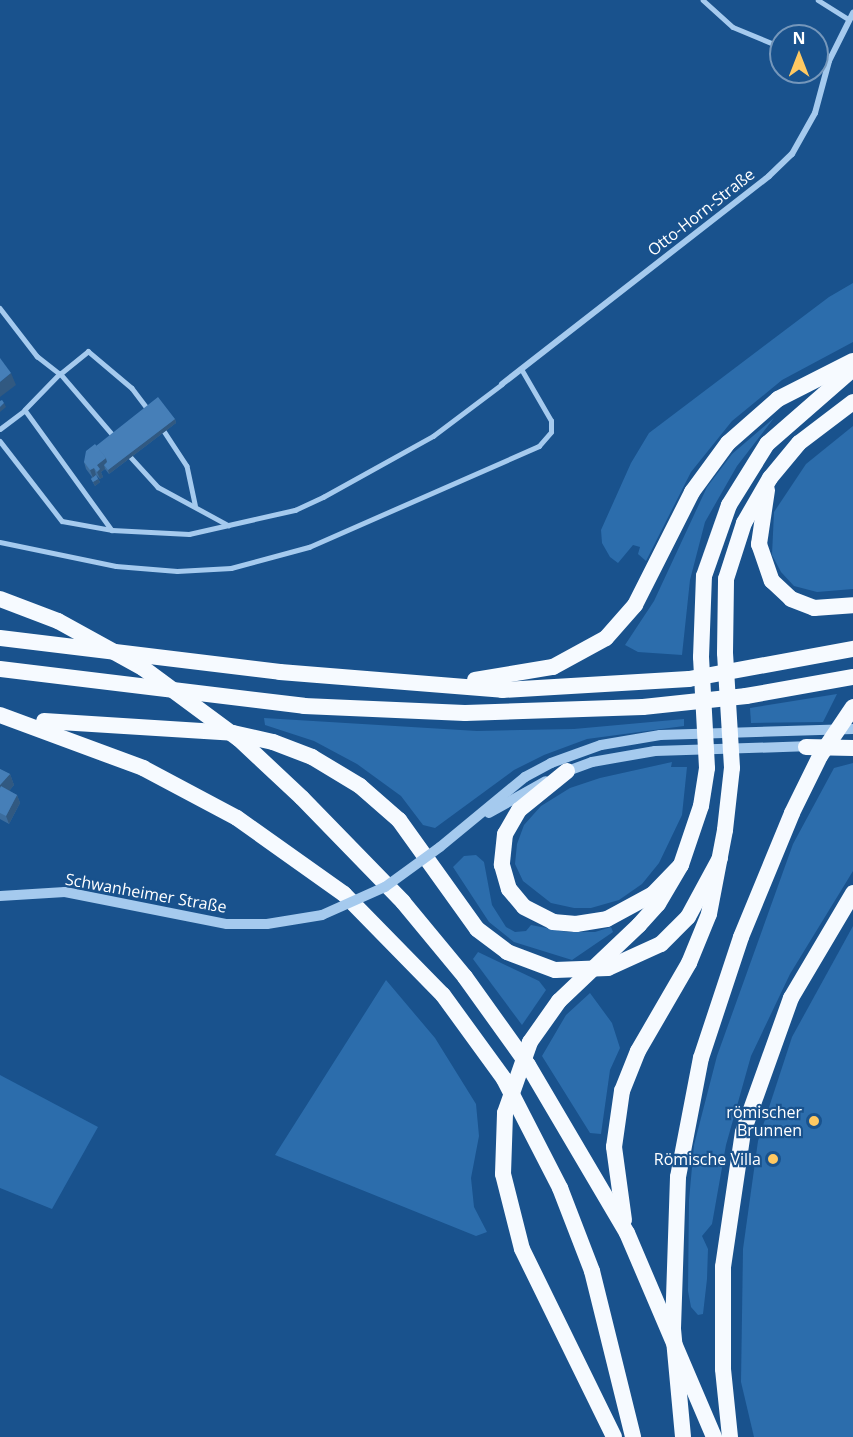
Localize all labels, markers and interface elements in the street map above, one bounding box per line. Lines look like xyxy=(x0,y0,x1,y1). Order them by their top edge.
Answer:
north arrow xyxy=(769,24,829,84)
text: N xyxy=(792,27,806,49)
street label: Otto-Horn-Straße xyxy=(644,164,758,260)
street label: Schwanheimer Straße xyxy=(64,869,228,917)
place label: römischer Brunnen xyxy=(726,1102,802,1140)
marker: römischer Brunnen xyxy=(807,1114,821,1128)
place label: Römische Villa xyxy=(654,1149,761,1169)
marker: Römische Villa xyxy=(766,1152,780,1166)

